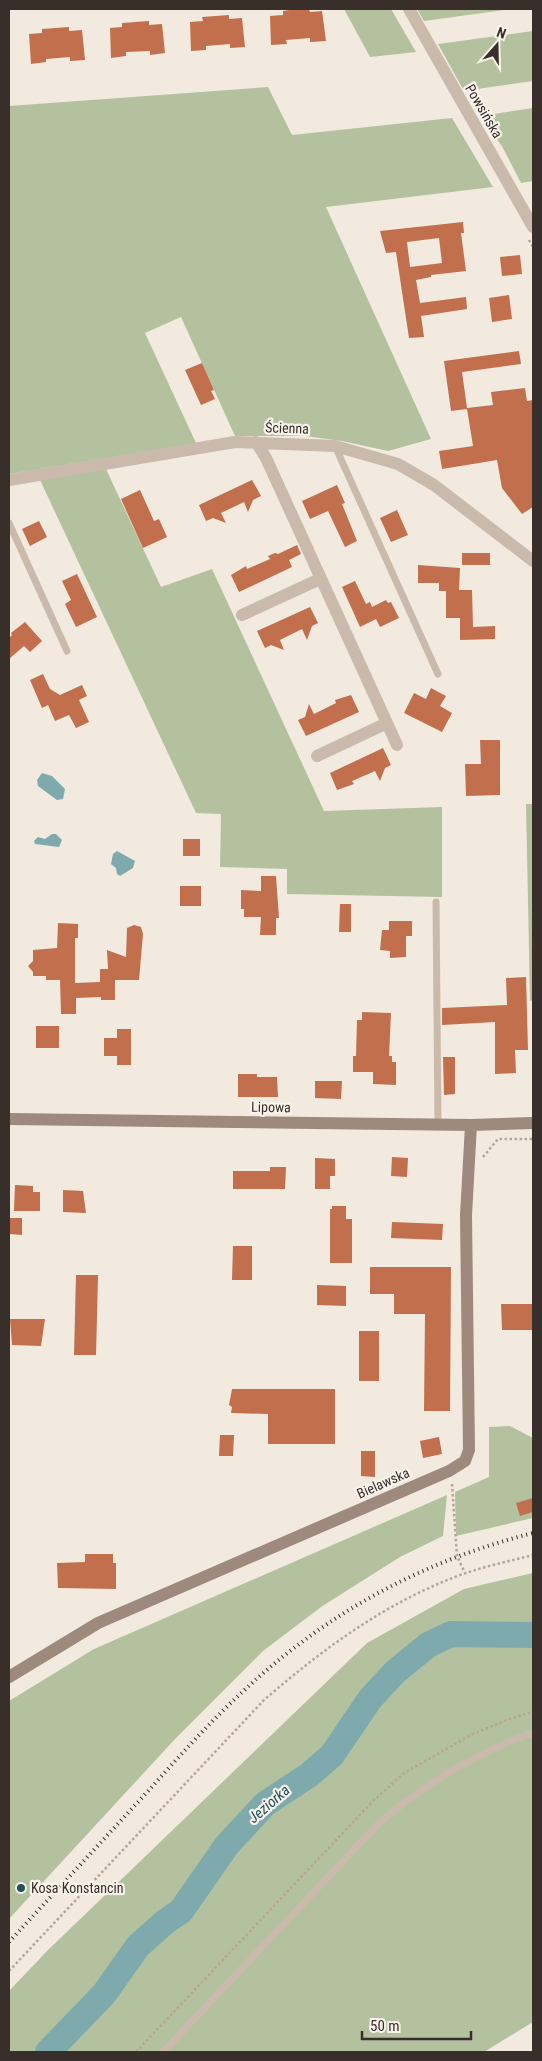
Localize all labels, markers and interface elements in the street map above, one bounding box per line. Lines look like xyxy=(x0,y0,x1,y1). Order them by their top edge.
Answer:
north arrow xyxy=(472,20,522,70)
text: N xyxy=(495,24,508,42)
street label: Powsińska xyxy=(462,81,506,141)
street label: Ścienna xyxy=(265,418,309,437)
street label: Lipowa xyxy=(251,1099,291,1115)
street label: Bielawska xyxy=(354,1464,412,1502)
water label: Jeziorka xyxy=(245,1781,293,1827)
place label: Kosa Konstancin xyxy=(31,1880,124,1896)
marker: Kosa Konstancin xyxy=(15,1882,27,1894)
scale bar xyxy=(362,2008,471,2040)
text: 50 m xyxy=(370,2017,400,2035)

